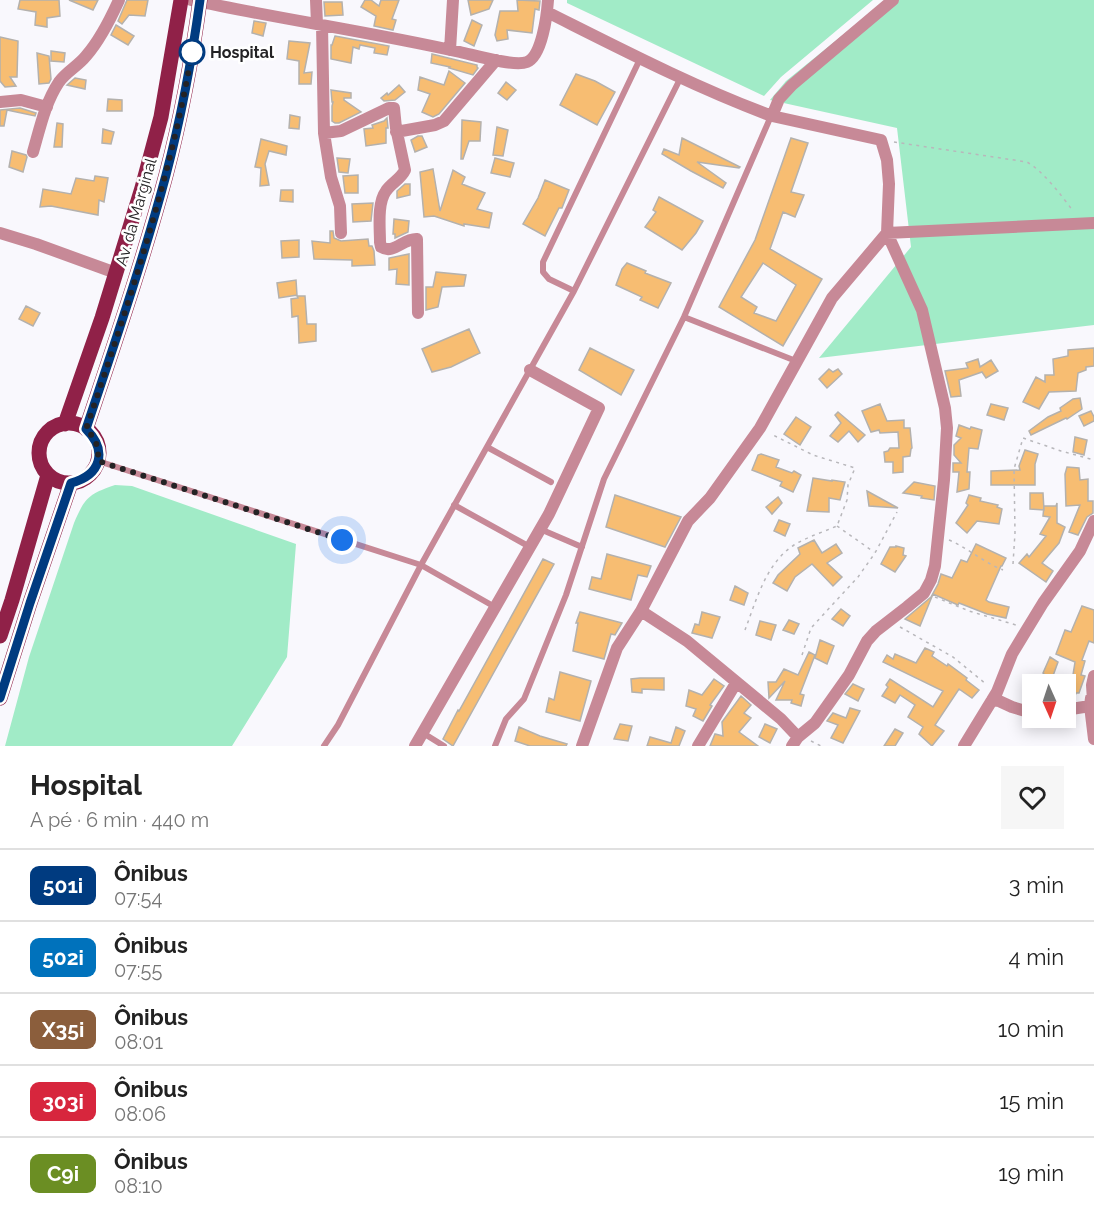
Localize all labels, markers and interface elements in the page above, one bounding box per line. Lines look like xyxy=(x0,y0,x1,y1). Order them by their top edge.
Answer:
marker: Hospital xyxy=(179,39,205,65)
place label: Hospital xyxy=(210,43,275,62)
street label: Av. da Marginal xyxy=(112,155,161,268)
your location xyxy=(327,525,357,555)
north arrow xyxy=(1022,674,1076,728)
map controls xyxy=(1022,674,1076,728)
button: heart xyxy=(1001,766,1064,829)
text: Hospital xyxy=(30,769,142,802)
text: A pé · 6 min · 440 m xyxy=(30,808,209,832)
text: Ônibus xyxy=(114,860,188,886)
text: 3 min xyxy=(1009,872,1064,898)
text: 501i xyxy=(43,873,83,898)
text: 07:54 xyxy=(114,886,162,910)
text: Ônibus xyxy=(114,932,188,958)
text: 4 min xyxy=(1009,944,1064,970)
text: 502i xyxy=(42,945,84,970)
text: 07:55 xyxy=(114,958,162,982)
text: Ônibus xyxy=(114,1004,188,1030)
text: 10 min xyxy=(998,1016,1064,1042)
text: X35i xyxy=(42,1017,84,1042)
text: 08:01 xyxy=(114,1030,163,1054)
text: Ônibus xyxy=(114,1076,188,1102)
text: 15 min xyxy=(999,1088,1064,1114)
text: 303i xyxy=(42,1089,84,1114)
text: 08:06 xyxy=(114,1102,166,1126)
text: Ônibus xyxy=(114,1148,188,1174)
text: 19 min xyxy=(998,1160,1064,1186)
text: C9i xyxy=(47,1161,79,1186)
text: 08:10 xyxy=(114,1174,163,1198)

